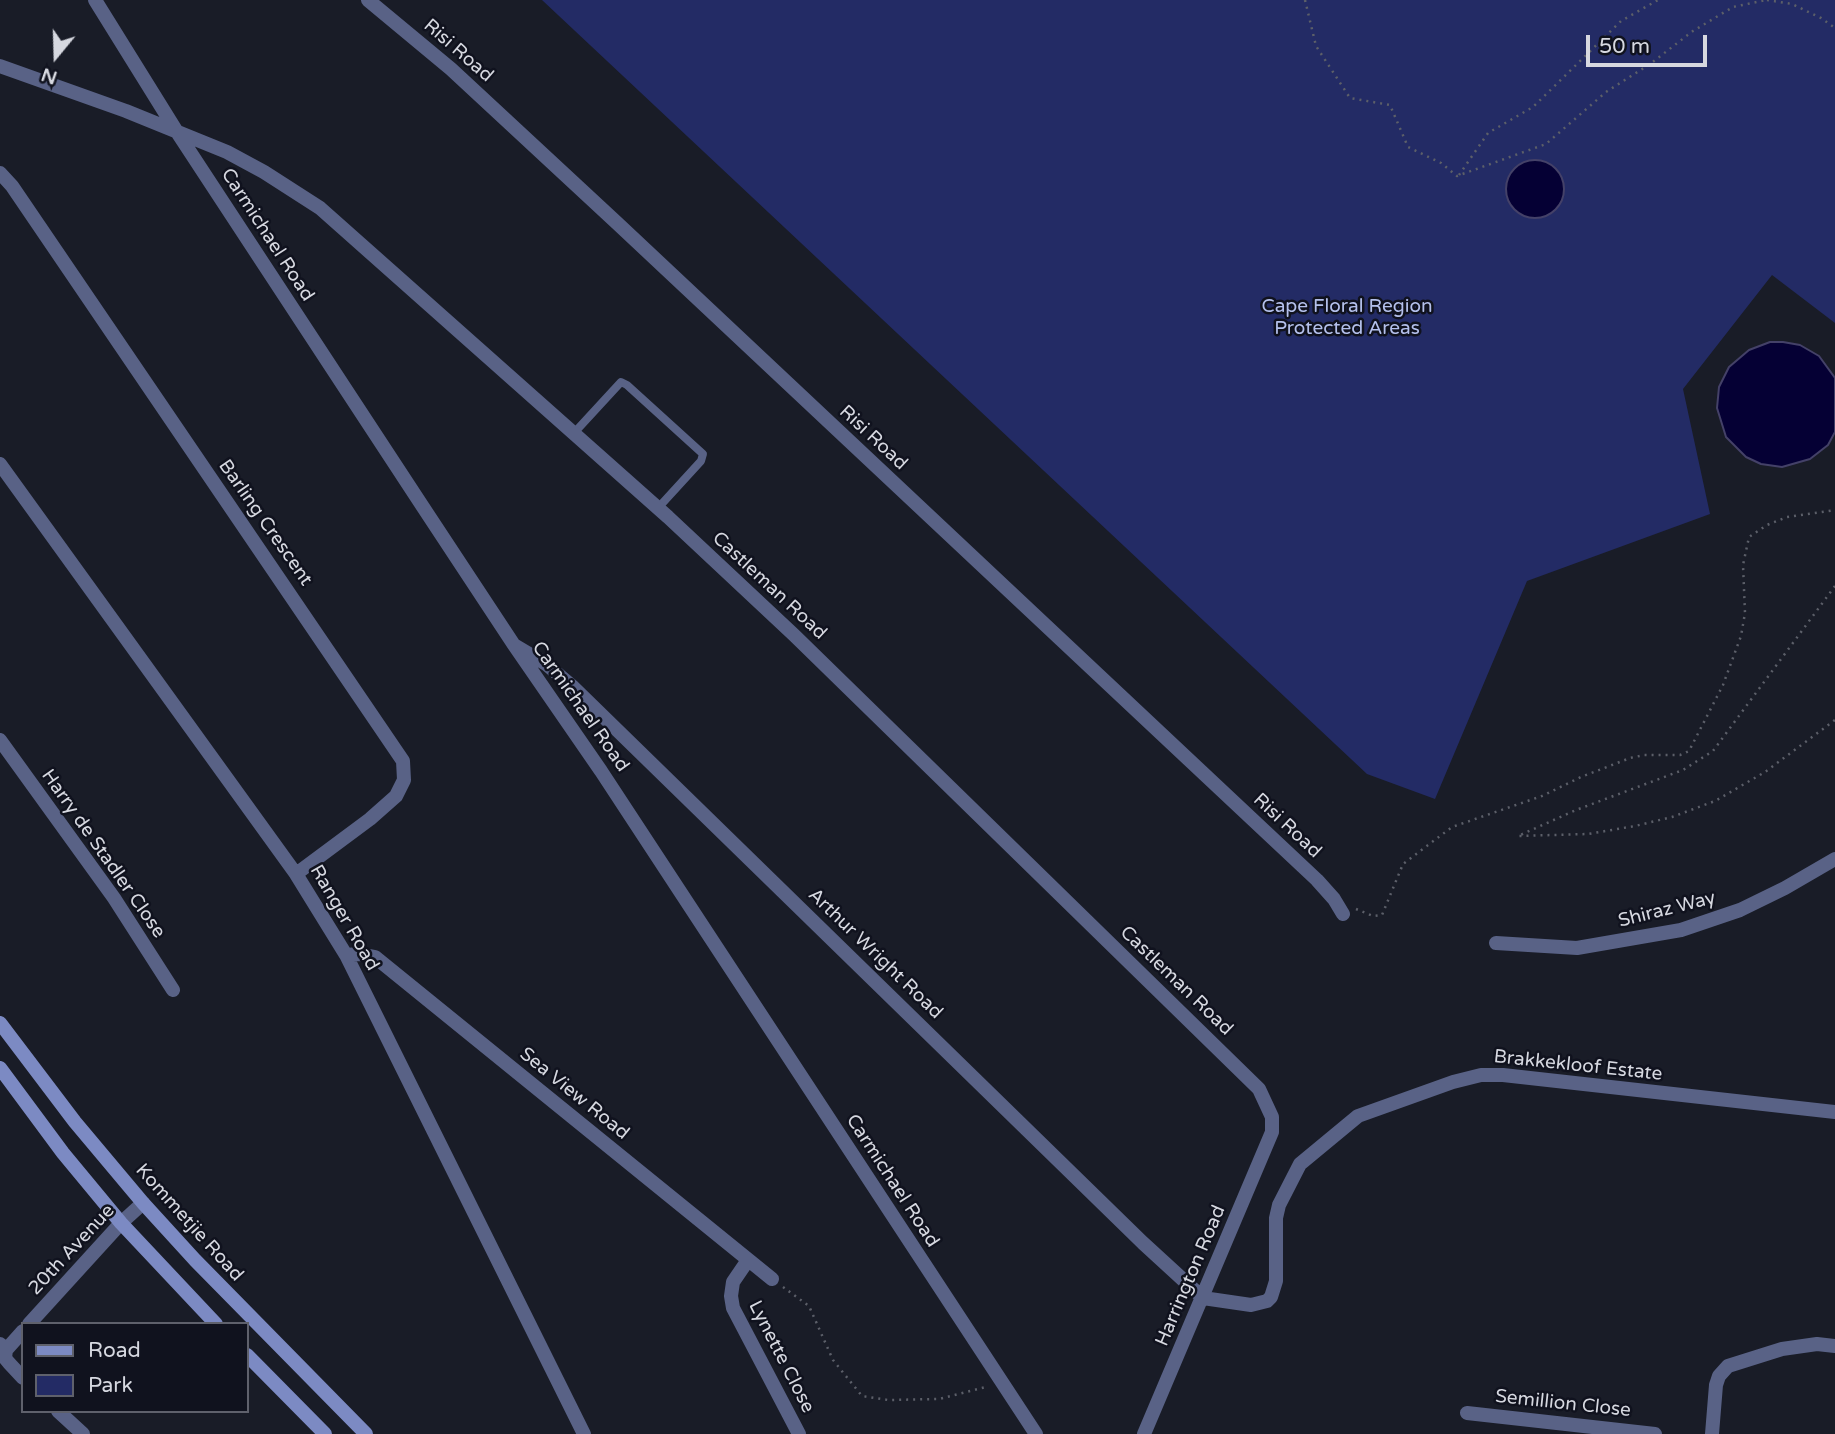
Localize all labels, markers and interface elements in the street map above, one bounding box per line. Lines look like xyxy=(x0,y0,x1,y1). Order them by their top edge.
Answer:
street label: Risi Road xyxy=(419,15,497,87)
north arrow xyxy=(21,21,91,91)
scale bar xyxy=(1590,21,1711,65)
text: 50 m xyxy=(1599,34,1650,59)
text: N xyxy=(38,63,60,89)
street label: Carmichael Road xyxy=(216,164,318,306)
park label: Cape Floral Region Protected Areas xyxy=(1261,296,1433,340)
street label: Risi Road xyxy=(834,401,912,475)
street label: Barling Crescent xyxy=(213,456,317,590)
street label: Castleman Road xyxy=(707,527,831,645)
street label: Carmichael Road xyxy=(527,637,633,777)
street label: Harry de Stadler Close xyxy=(36,765,170,943)
street label: Risi Road xyxy=(1248,789,1326,863)
street label: Ranger Road xyxy=(305,861,383,975)
street label: Arthur Wright Road xyxy=(803,884,947,1024)
street label: Shiraz Way xyxy=(1616,887,1718,933)
street label: Castleman Road xyxy=(1115,921,1237,1041)
street label: Sea View Road xyxy=(515,1043,633,1145)
street label: Brakkekloof Estate xyxy=(1493,1046,1663,1086)
street label: Carmichael Road xyxy=(841,1110,943,1252)
street label: Kommetjie Road xyxy=(130,1160,248,1286)
street label: 20th Avenue xyxy=(24,1200,120,1300)
street label: Harrington Road xyxy=(1151,1202,1231,1350)
street label: Lynette Close xyxy=(743,1297,819,1417)
legend xyxy=(21,1322,248,1413)
text: Road xyxy=(88,1338,141,1363)
text: Park xyxy=(88,1373,133,1398)
street label: Semillion Close xyxy=(1494,1386,1632,1422)

